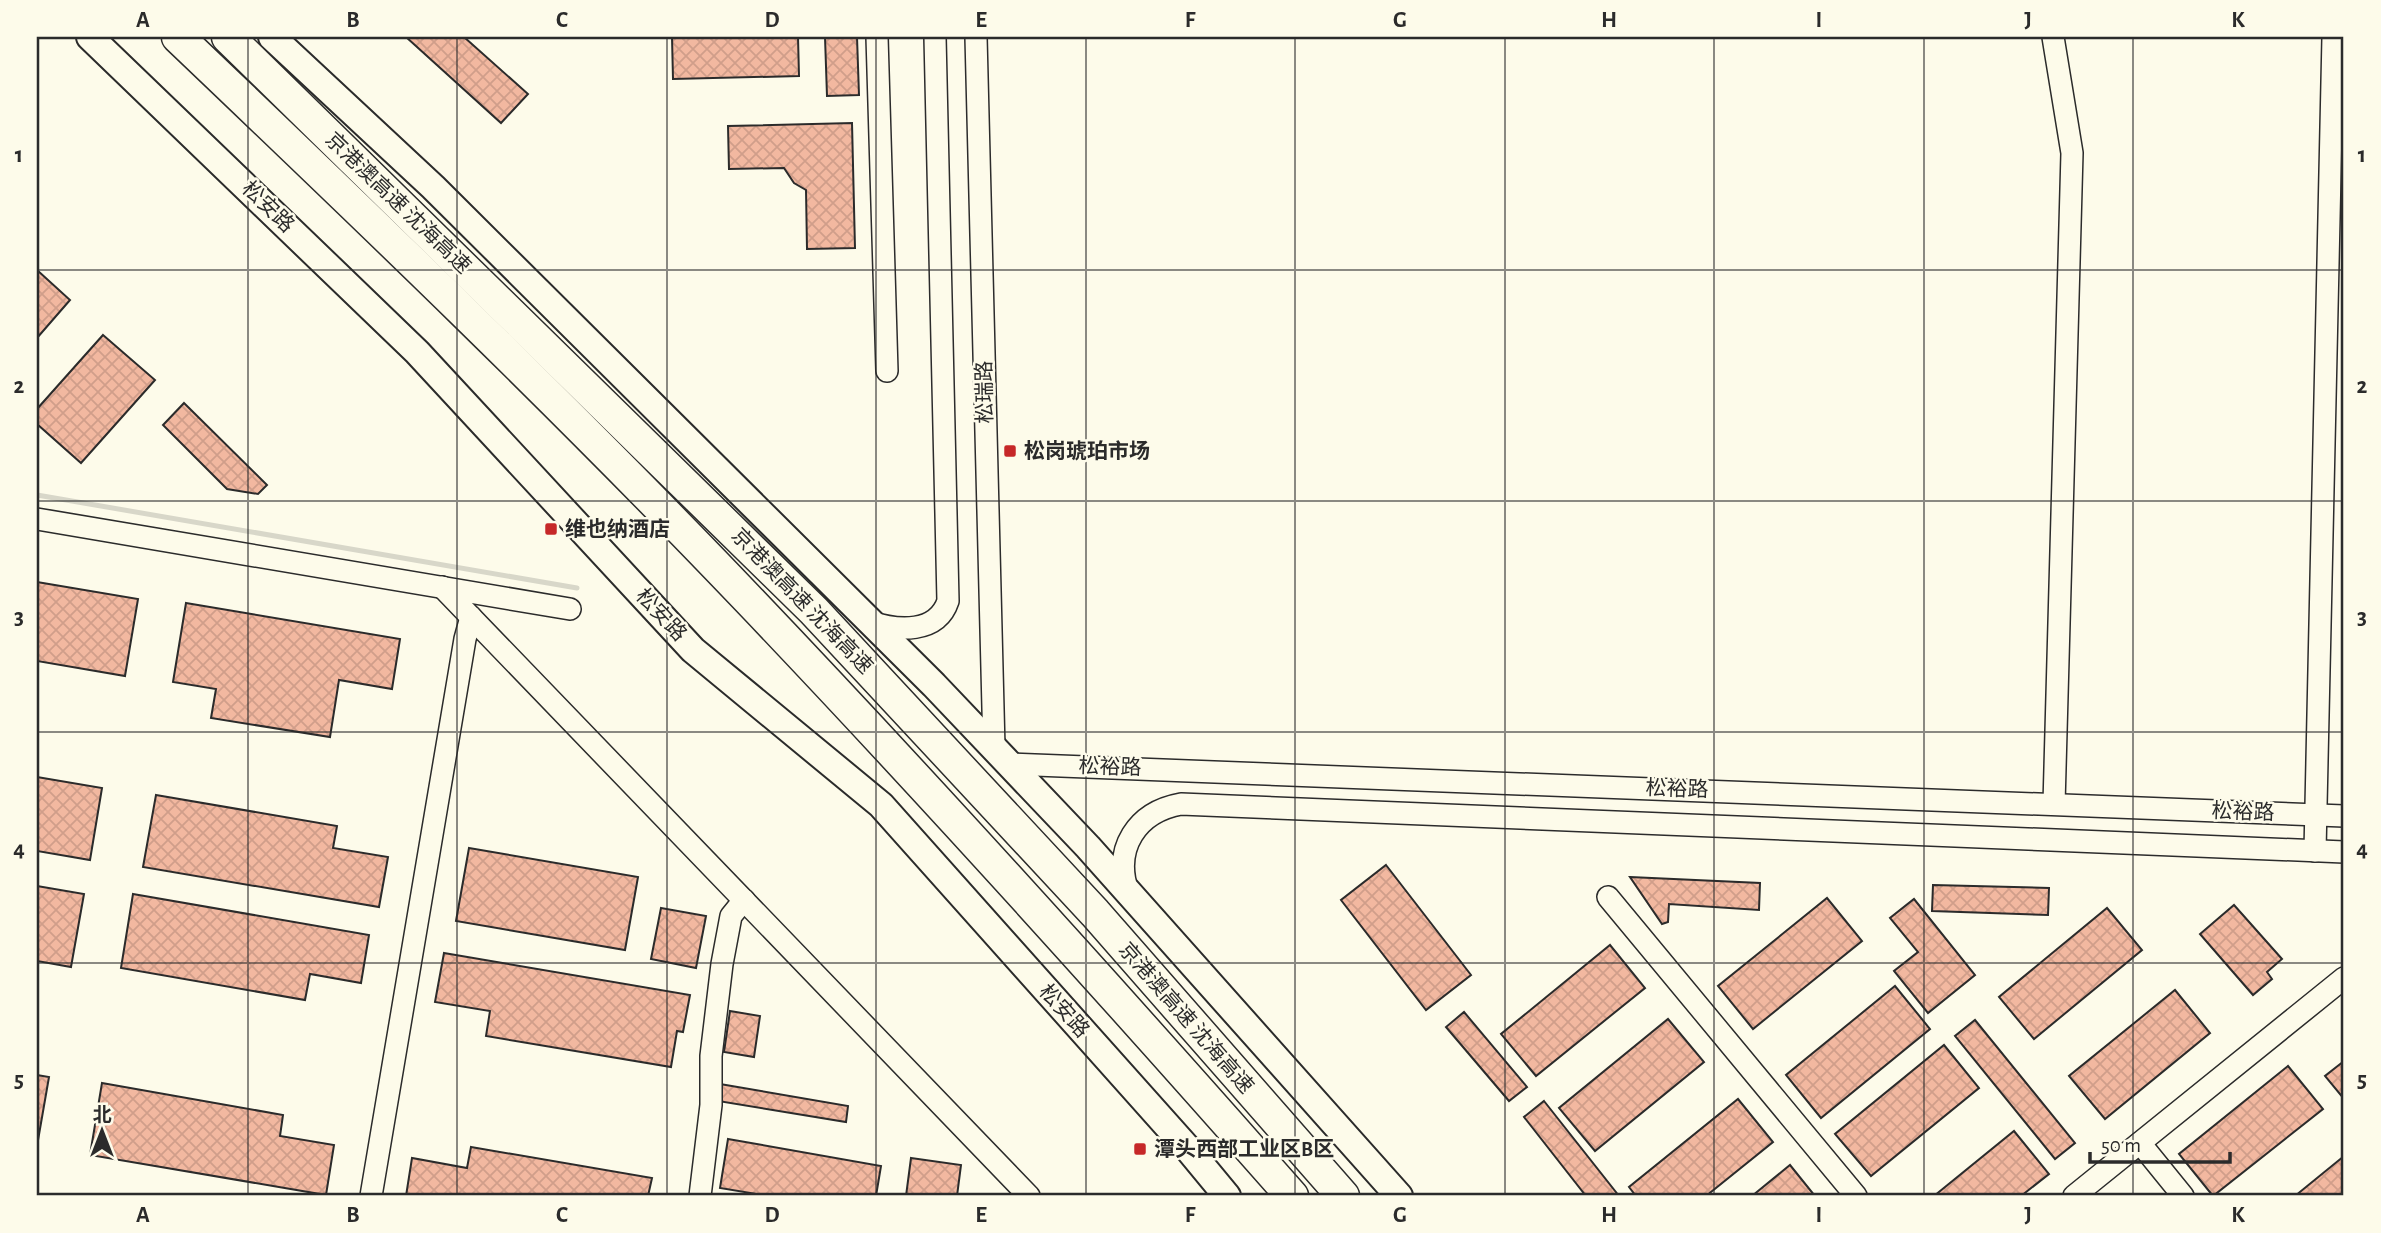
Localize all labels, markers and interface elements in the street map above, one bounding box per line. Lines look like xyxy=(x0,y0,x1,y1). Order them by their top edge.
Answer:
text: A xyxy=(136,9,150,32)
text: B xyxy=(346,9,360,32)
text: C xyxy=(556,9,568,32)
text: D xyxy=(764,9,780,32)
text: E xyxy=(975,9,987,32)
text: F xyxy=(1185,9,1196,32)
text: G xyxy=(1393,9,1407,32)
text: H xyxy=(1601,9,1617,32)
text: I xyxy=(1816,9,1822,32)
text: J xyxy=(2024,9,2032,32)
text: K xyxy=(2231,9,2245,32)
street label: 京港澳高速 沈海高速 xyxy=(321,128,475,277)
text: 1 xyxy=(15,144,23,167)
text: 1 xyxy=(2358,144,2366,167)
street label: 松安路 xyxy=(238,177,299,236)
street label: 松瑞路 xyxy=(973,360,996,424)
text: 2 xyxy=(14,375,25,398)
text: 2 xyxy=(2357,375,2368,398)
place label: 松岗琥珀市场 xyxy=(1024,439,1150,462)
marker: 松岗琥珀市场 xyxy=(1002,443,1018,459)
place label: 维也纳酒店 xyxy=(565,518,670,540)
marker: 维也纳酒店 xyxy=(543,521,559,537)
street label: 京港澳高速 沈海高速 xyxy=(728,524,877,678)
street label: 松安路 xyxy=(632,584,691,645)
text: 3 xyxy=(14,606,24,629)
text: 3 xyxy=(2357,606,2367,629)
street label: 松裕路 xyxy=(1078,754,1142,779)
street label: 松裕路 xyxy=(1645,776,1709,801)
street label: 松裕路 xyxy=(2211,799,2275,824)
text: 4 xyxy=(13,838,25,861)
text: 4 xyxy=(2356,838,2368,861)
street label: 京港澳高速 沈海高速 xyxy=(1115,938,1258,1098)
street label: 松安路 xyxy=(1035,980,1094,1041)
text: 5 xyxy=(14,1069,24,1092)
text: 5 xyxy=(2357,1069,2367,1092)
north arrow xyxy=(66,1096,136,1166)
text: 北 xyxy=(92,1105,112,1125)
scale bar xyxy=(2090,1121,2230,1165)
text: 50 m xyxy=(2101,1135,2141,1156)
place label: 潭头西部工业区B区 xyxy=(1154,1138,1334,1160)
marker: 潭头西部工业区B区 xyxy=(1132,1141,1148,1157)
text: A xyxy=(136,1204,150,1227)
text: B xyxy=(346,1204,360,1227)
text: C xyxy=(556,1204,568,1227)
text: D xyxy=(764,1204,780,1227)
text: E xyxy=(975,1204,987,1227)
text: F xyxy=(1185,1204,1196,1227)
text: G xyxy=(1393,1204,1407,1227)
text: H xyxy=(1601,1204,1617,1227)
text: I xyxy=(1816,1204,1822,1227)
text: J xyxy=(2024,1204,2032,1227)
text: K xyxy=(2231,1204,2245,1227)

